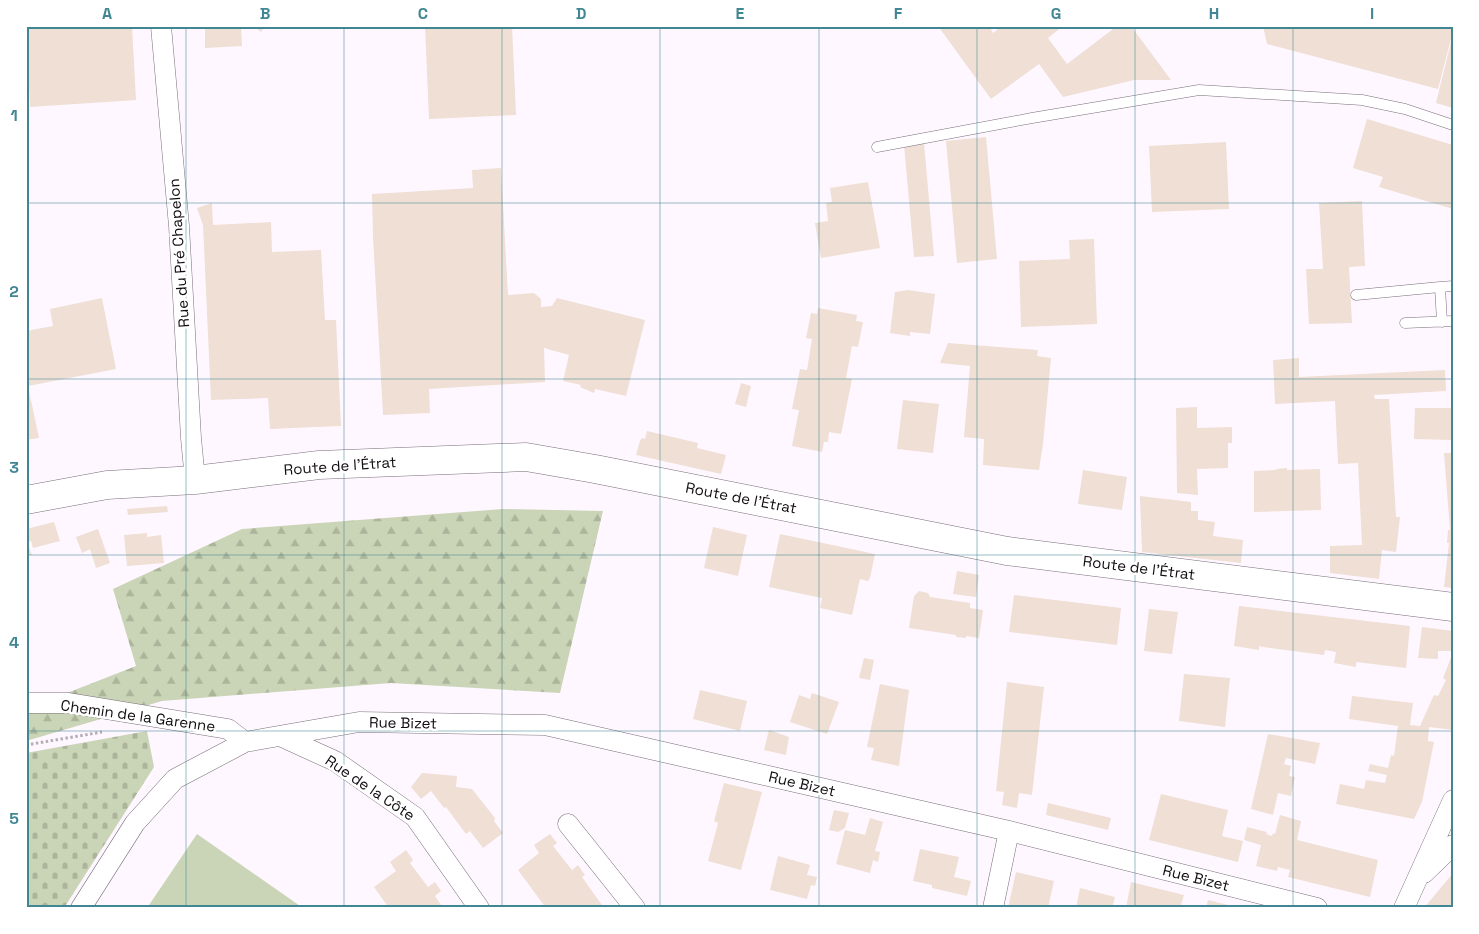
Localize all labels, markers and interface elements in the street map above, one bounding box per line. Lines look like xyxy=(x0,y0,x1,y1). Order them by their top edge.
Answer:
text: A xyxy=(102,3,112,24)
text: B xyxy=(260,3,270,24)
text: C xyxy=(418,3,428,24)
text: D xyxy=(576,3,586,24)
text: E xyxy=(736,3,745,24)
text: F xyxy=(894,3,903,24)
text: G xyxy=(1051,3,1061,24)
text: H xyxy=(1209,3,1219,24)
text: I xyxy=(1370,3,1374,24)
text: 1 xyxy=(10,105,18,126)
street label: Rue du Pré Chapelon xyxy=(164,178,193,328)
text: 2 xyxy=(9,281,19,302)
street label: Route de l'Étrat xyxy=(283,452,397,479)
text: 3 xyxy=(9,457,19,478)
street label: Route de l'Étrat xyxy=(684,477,798,518)
street label: Route de l'Étrat xyxy=(1082,551,1196,584)
text: 4 xyxy=(9,632,19,653)
street label: Chemin de la Garenne xyxy=(60,695,217,736)
street label: Rue Bizet xyxy=(369,712,437,733)
street label: Rue de la Côte xyxy=(322,751,419,825)
street label: Rue Bizet xyxy=(767,767,837,800)
text: 5 xyxy=(9,808,19,829)
street label: Rue Bizet xyxy=(1161,860,1231,895)

